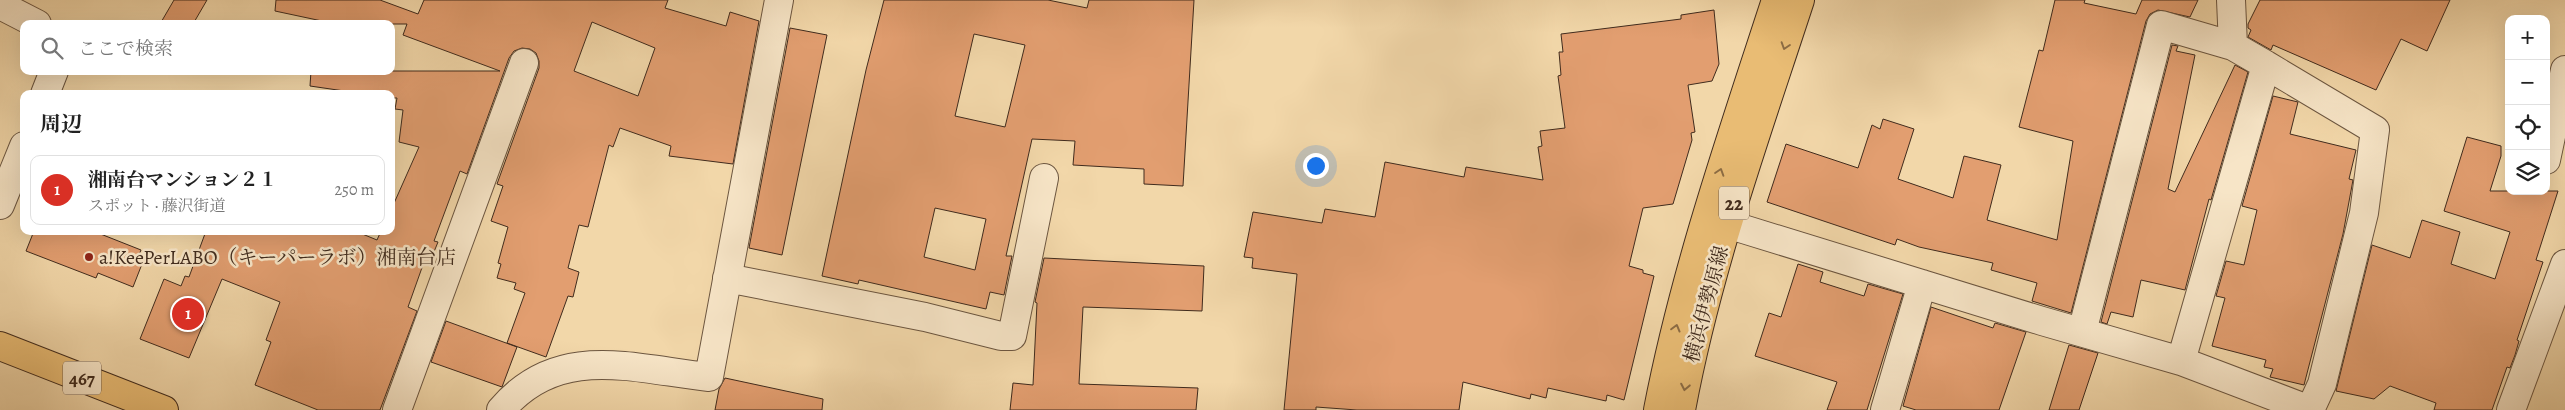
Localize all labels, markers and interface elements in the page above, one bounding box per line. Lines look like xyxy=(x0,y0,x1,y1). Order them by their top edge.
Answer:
map controls xyxy=(2505,15,2550,195)
button: + xyxy=(2505,15,2550,60)
search box xyxy=(20,20,395,75)
icon: search xyxy=(38,34,66,62)
text: ここで検索 xyxy=(78,36,173,62)
one-way arrow xyxy=(1780,42,1790,50)
button: − xyxy=(2505,60,2550,105)
button: locate xyxy=(2505,105,2550,150)
text: 周辺 xyxy=(40,110,82,138)
button: layers xyxy=(2505,150,2550,195)
your location xyxy=(1303,153,1329,179)
text: 湘南台マンション２１ xyxy=(88,167,277,193)
one-way arrow xyxy=(1714,168,1724,177)
text: 1 xyxy=(54,179,60,201)
text: 250 m xyxy=(335,179,374,201)
road number: 22 xyxy=(1719,187,1749,220)
text: スポット · 藤沢街道 xyxy=(88,195,226,217)
street label: 横浜伊勢原線 xyxy=(1678,243,1735,366)
place label: a!KeePerLABO（キーパーラボ）湘南台店 xyxy=(99,244,457,271)
marker: a!KeePerLABO（キーパーラボ）湘南台店 xyxy=(83,251,95,263)
pin: 1 xyxy=(172,295,204,333)
one-way arrow xyxy=(1670,324,1681,333)
road number: 467 xyxy=(63,362,101,394)
one-way arrow xyxy=(1681,383,1691,391)

